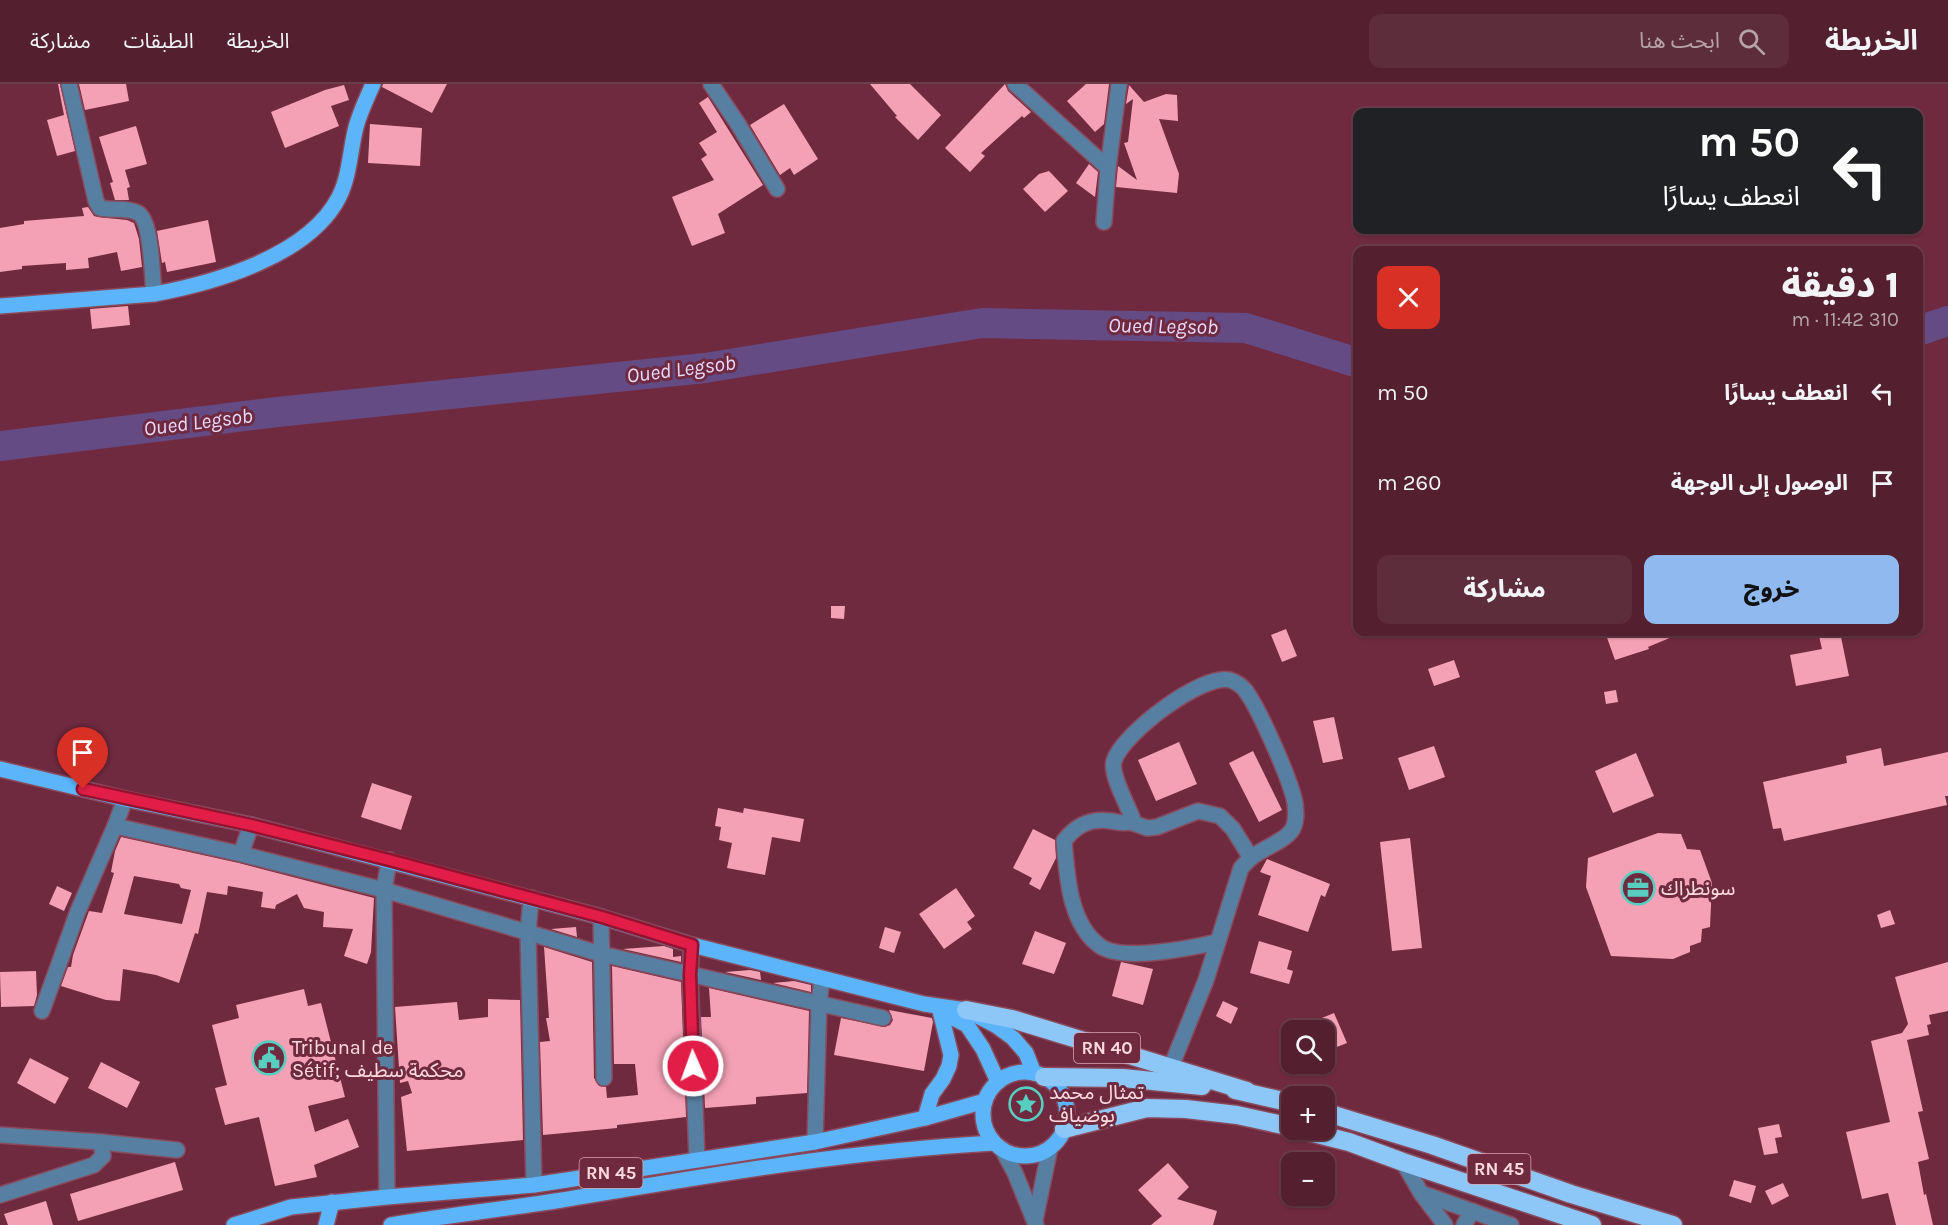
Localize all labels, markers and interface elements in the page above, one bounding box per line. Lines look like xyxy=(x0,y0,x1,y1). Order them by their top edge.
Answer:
search box xyxy=(1369,14,1789,68)
text: الخريطة xyxy=(1825,24,1918,57)
icon: search xyxy=(1735,25,1768,58)
text: ابحث هنا xyxy=(1639,28,1720,54)
text: مشاركة xyxy=(30,29,91,53)
text: الطبقات xyxy=(124,29,194,53)
text: الخريطة xyxy=(227,29,290,53)
text: 50 m xyxy=(1698,117,1800,167)
icon: left xyxy=(1821,132,1899,210)
text: انعطف يسارًا xyxy=(1662,180,1800,212)
text: 1 دقيقة xyxy=(1781,264,1899,306)
button: close xyxy=(1377,266,1440,329)
text: 310 m · 11:42 xyxy=(1792,308,1899,331)
water label: Oued Legsob xyxy=(1108,313,1218,339)
water label: Oued Legsob xyxy=(625,350,737,388)
icon: left xyxy=(1866,377,1899,410)
text: 50 m xyxy=(1377,380,1428,406)
text: انعطف يسارًا xyxy=(1724,380,1848,406)
water label: Oued Legsob xyxy=(142,403,254,441)
icon: arrive xyxy=(1866,467,1899,500)
text: 260 m xyxy=(1377,470,1441,496)
text: الوصول إلى الوجهة xyxy=(1671,470,1848,496)
button: مشاركة xyxy=(1377,555,1632,624)
button: خروج xyxy=(1644,555,1899,624)
pin xyxy=(57,727,108,789)
icon: arrive xyxy=(66,736,99,769)
office icon: سونطراك xyxy=(1620,870,1656,906)
place label: سونطراك xyxy=(1661,877,1736,900)
map controls xyxy=(1281,1020,1335,1206)
button: search xyxy=(1281,1020,1335,1074)
road number: RN 40 xyxy=(1074,1033,1140,1063)
position arrow xyxy=(661,1034,725,1098)
place label: Tribunal de Sétif; محكمة سطيف xyxy=(292,1036,463,1082)
public building icon: Tribunal de Sétif; محكمة سطيف xyxy=(251,1040,287,1076)
place label: تمثال محمد بوضياف xyxy=(1049,1081,1144,1127)
place icon: تمثال محمد بوضياف xyxy=(1008,1086,1044,1122)
button: + xyxy=(1281,1086,1335,1140)
button: − xyxy=(1281,1152,1335,1206)
road number: RN 45 xyxy=(1468,1154,1530,1184)
road number: RN 45 xyxy=(580,1158,642,1188)

